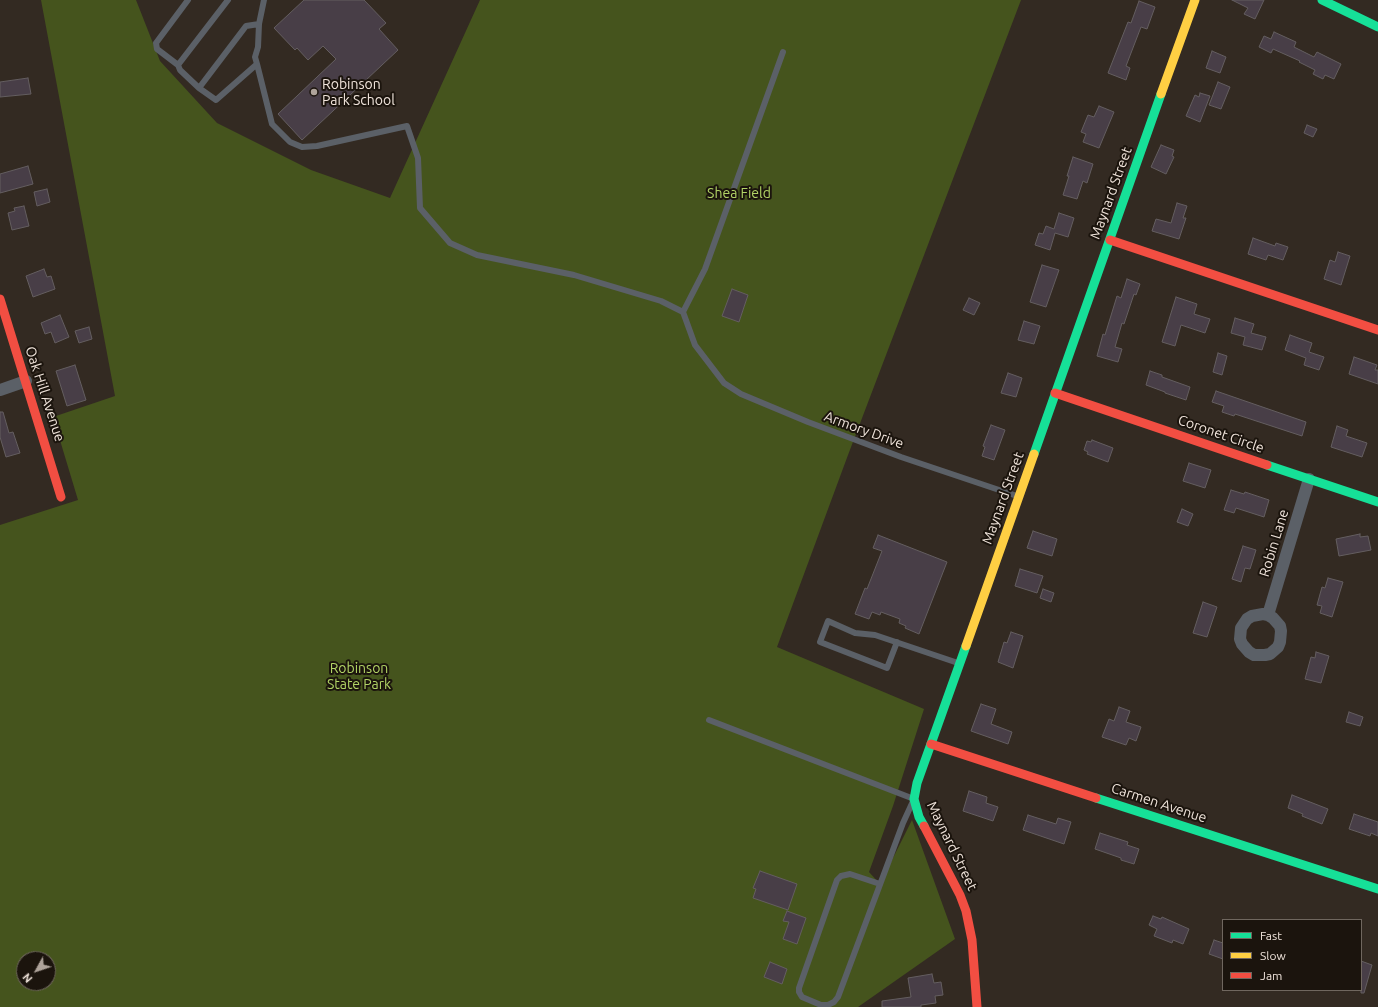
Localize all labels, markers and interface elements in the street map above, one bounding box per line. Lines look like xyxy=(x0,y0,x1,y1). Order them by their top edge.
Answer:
place label: Robinson Park School xyxy=(322,76,395,108)
marker: Robinson Park School xyxy=(309,87,319,97)
street label: Maynard Street xyxy=(1087,145,1135,241)
park label: Shea Field xyxy=(707,185,771,201)
street label: Oak Hill Avenue xyxy=(22,344,68,444)
street label: Armory Drive xyxy=(822,408,906,452)
street label: Coronet Circle xyxy=(1176,411,1266,457)
street label: Maynard Street xyxy=(979,450,1027,546)
street label: Robin Lane xyxy=(1256,507,1292,579)
park label: Robinson State Park xyxy=(327,660,391,692)
street label: Carmen Avenue xyxy=(1109,780,1209,826)
street label: Maynard Street xyxy=(923,799,981,893)
legend xyxy=(1222,919,1362,991)
text: Fast xyxy=(1260,929,1282,942)
text: Slow xyxy=(1260,949,1286,962)
north arrow xyxy=(16,951,56,991)
text: Jam xyxy=(1260,969,1282,982)
text: N xyxy=(20,971,35,985)

